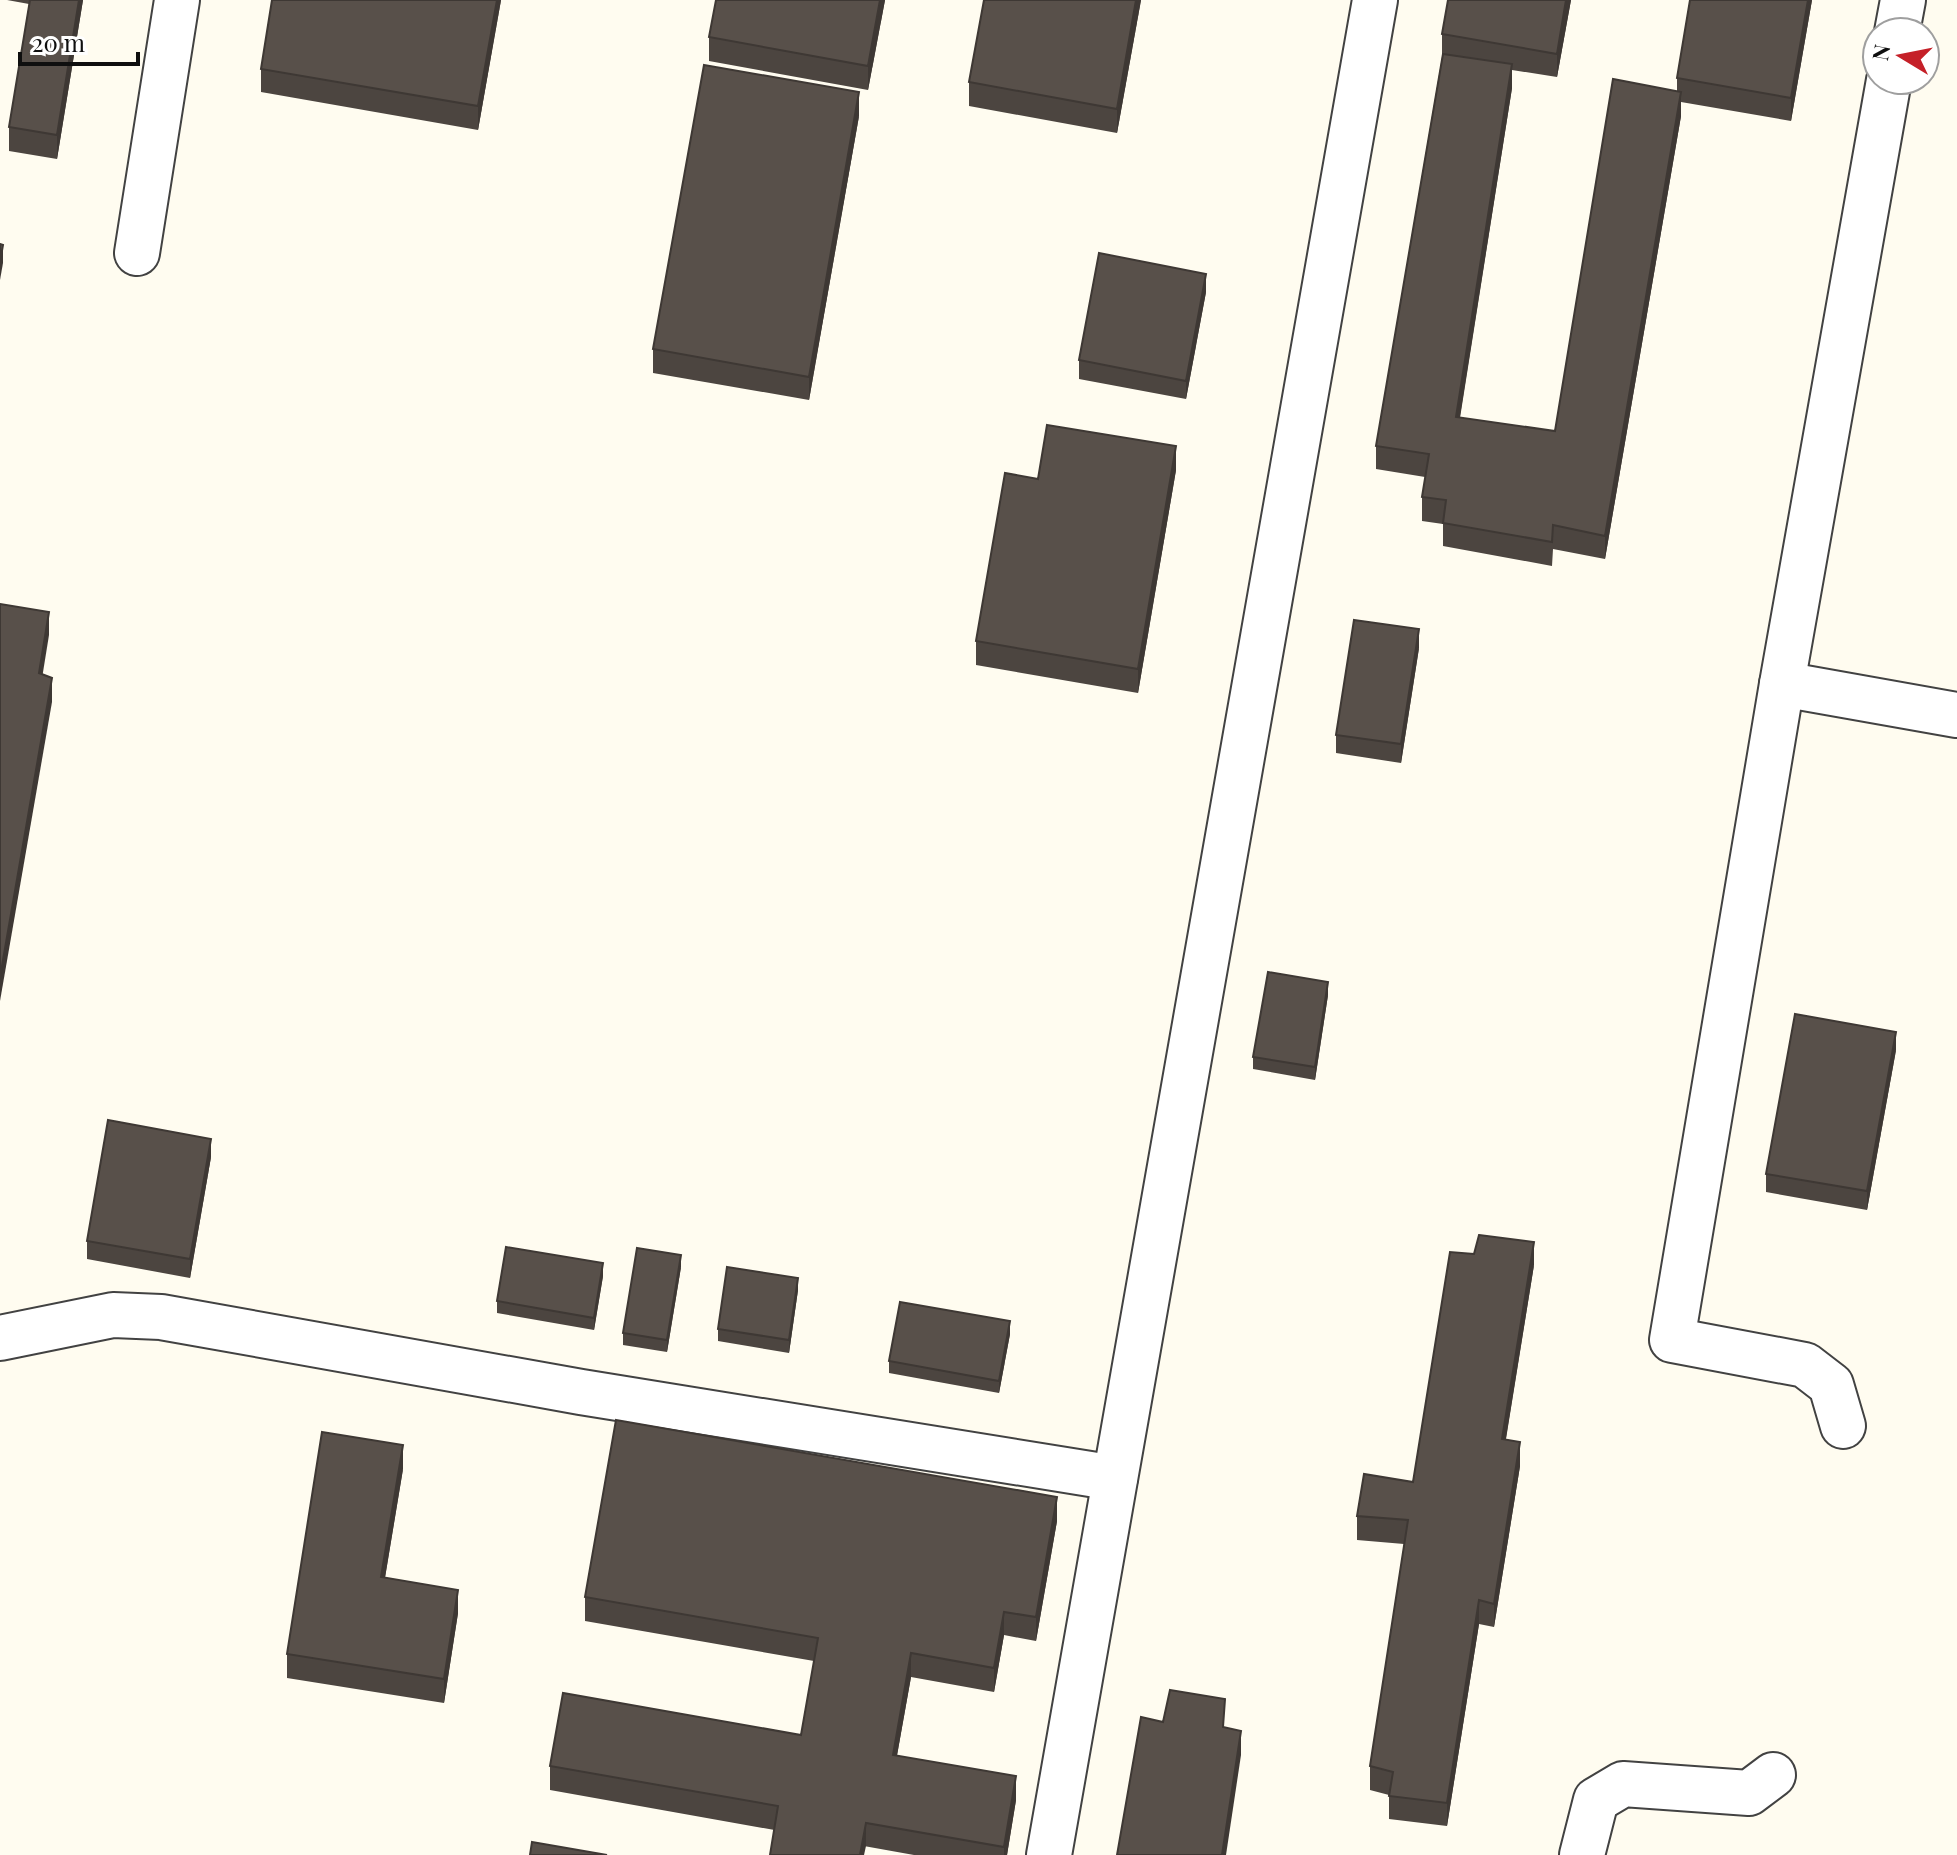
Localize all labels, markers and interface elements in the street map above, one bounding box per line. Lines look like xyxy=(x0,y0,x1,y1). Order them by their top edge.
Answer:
scale bar xyxy=(20,16,138,66)
north arrow xyxy=(1861,16,1941,96)
text: 20 m xyxy=(32,26,85,58)
text: N xyxy=(1864,42,1896,63)

